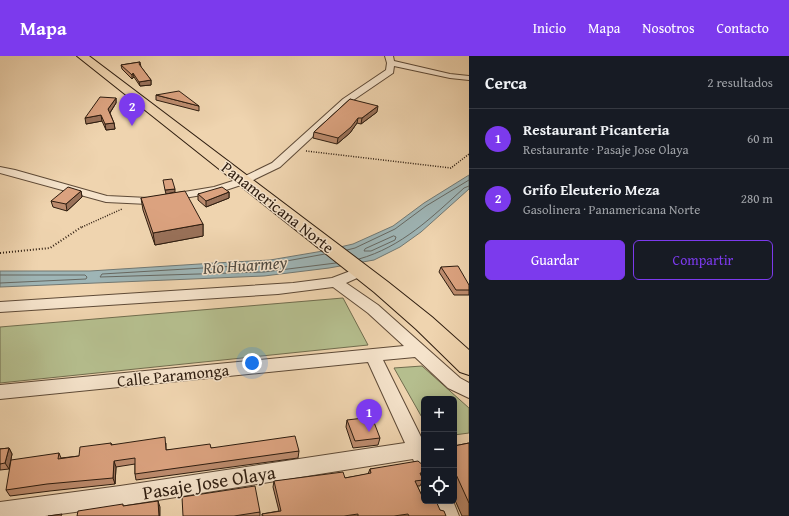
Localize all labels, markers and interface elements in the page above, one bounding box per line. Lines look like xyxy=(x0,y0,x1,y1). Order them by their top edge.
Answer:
text: Mapa xyxy=(20,14,67,42)
text: Inicio xyxy=(533,18,566,38)
text: Mapa xyxy=(588,18,620,38)
text: Nosotros xyxy=(642,18,695,38)
text: Contacto xyxy=(717,18,769,38)
text: Cerca xyxy=(485,70,527,95)
text: 2 resultados xyxy=(707,73,773,92)
pin: 2 xyxy=(119,93,145,126)
text: Restaurant Picanteria xyxy=(523,119,669,140)
text: 1 xyxy=(495,129,501,148)
text: 60 m xyxy=(747,129,773,148)
text: Restaurante · Pasaje Jose Olaya xyxy=(523,140,689,159)
street label: Panamericana Norte xyxy=(216,155,340,259)
text: Grifo Eleuterio Meza xyxy=(523,179,660,200)
text: 2 xyxy=(495,189,501,208)
text: 280 m xyxy=(741,189,773,208)
text: Gasolinera · Panamericana Norte xyxy=(523,200,700,219)
button: Guardar xyxy=(485,240,625,280)
button: Compartir xyxy=(633,240,773,280)
water label: Río Huarmey xyxy=(201,249,288,280)
your location xyxy=(242,353,262,373)
street label: Calle Paramonga xyxy=(116,357,230,393)
map controls xyxy=(421,396,457,504)
button: + xyxy=(421,396,457,432)
pin: 1 xyxy=(356,399,382,432)
button: − xyxy=(421,432,457,468)
street label: Pasaje Jose Olaya xyxy=(141,458,278,506)
button: locate xyxy=(421,468,457,504)

